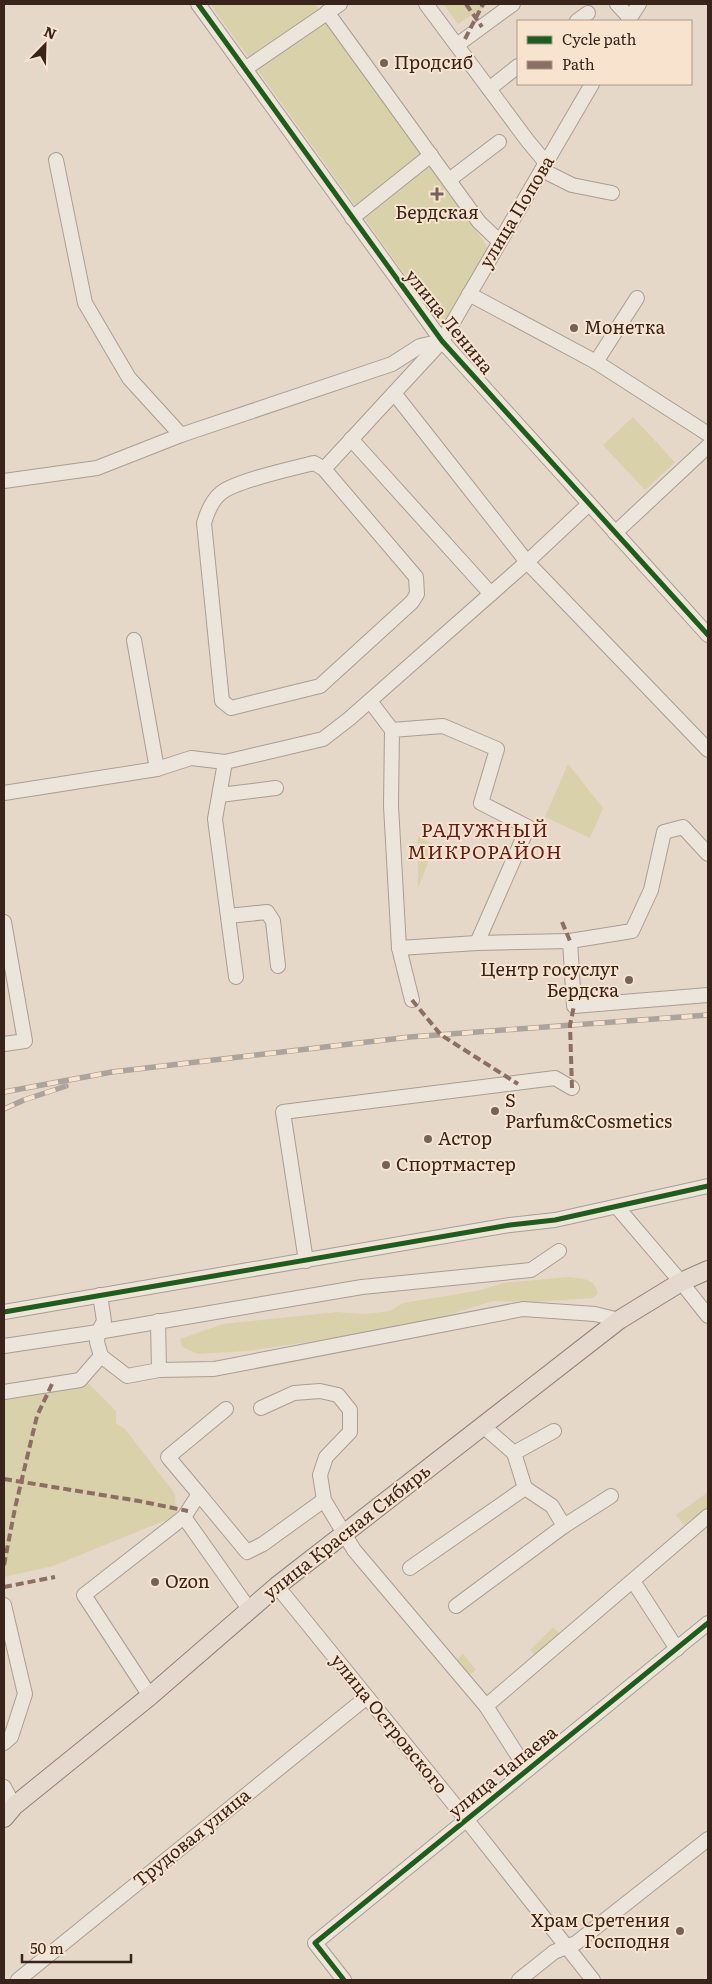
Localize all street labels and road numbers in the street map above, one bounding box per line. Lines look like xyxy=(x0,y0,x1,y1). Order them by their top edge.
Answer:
street label: улица Попова xyxy=(471,150,560,273)
street label: улица Ленина xyxy=(399,263,501,380)
street label: улица Красная Сибирь xyxy=(256,1457,436,1605)
street label: улица Островского xyxy=(325,1647,455,1799)
street label: улица Чапаева xyxy=(442,1718,563,1823)
street label: Трудовая улица xyxy=(127,1781,256,1893)

